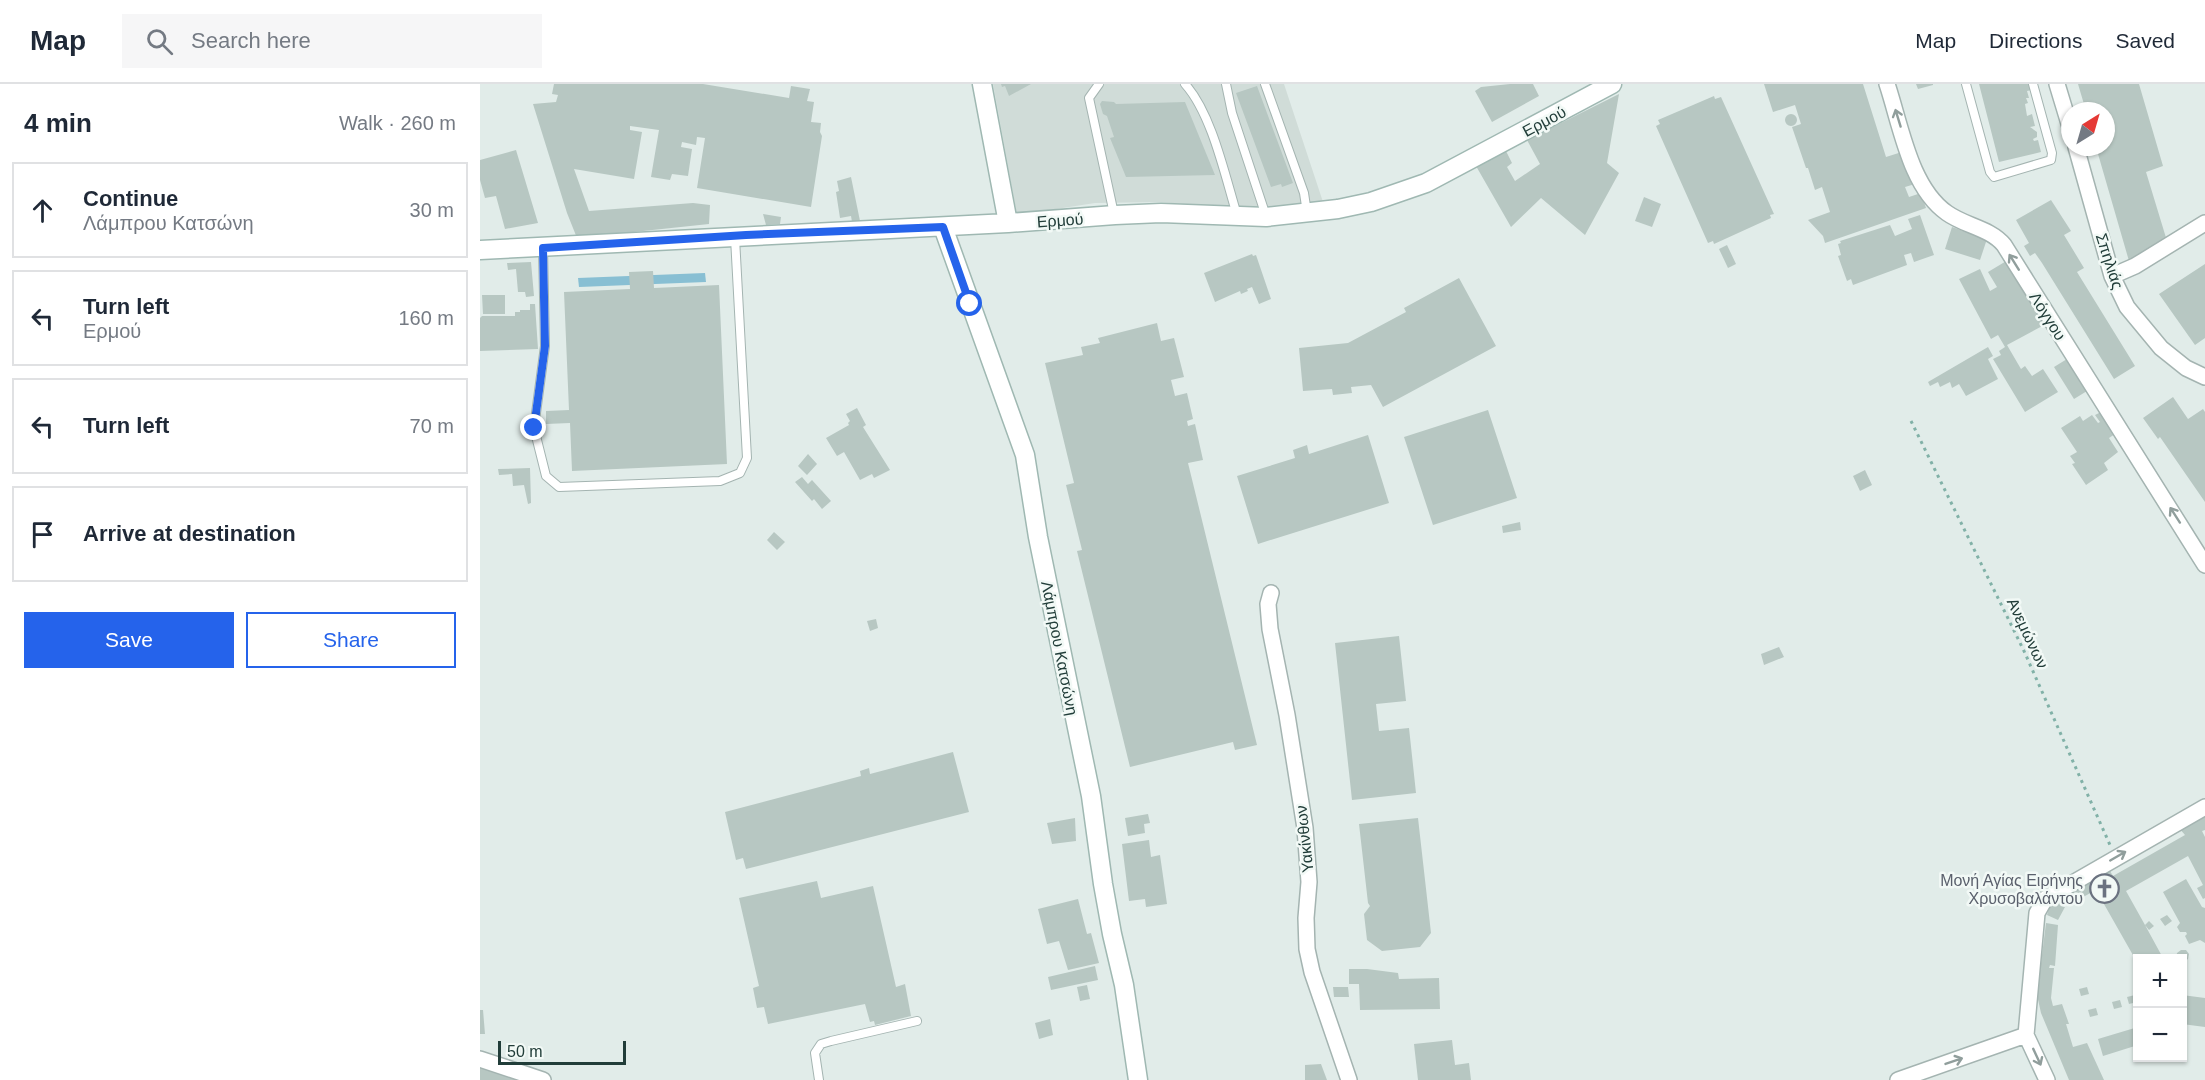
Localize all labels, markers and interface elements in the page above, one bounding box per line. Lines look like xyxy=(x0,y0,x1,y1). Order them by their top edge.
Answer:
search box xyxy=(122,14,542,68)
text: Map xyxy=(30,25,86,56)
icon: search xyxy=(143,25,176,58)
text: Search here xyxy=(191,28,311,53)
text: Map xyxy=(1915,29,1956,52)
text: Directions xyxy=(1989,29,2082,52)
text: Saved xyxy=(2115,29,2175,52)
north arrow xyxy=(2061,102,2115,156)
street label: Ερμού xyxy=(1520,103,1569,140)
text: 4 min xyxy=(24,108,92,138)
one-way arrow xyxy=(1892,109,1903,128)
text: Walk · 260 m xyxy=(339,112,456,134)
text: Continue xyxy=(83,186,178,211)
icon: ahead xyxy=(26,194,59,227)
text: 30 m xyxy=(410,199,454,221)
street label: Ερμού xyxy=(1036,210,1084,231)
text: Λάμπρου Κατσώνη xyxy=(83,212,254,234)
street label: Σπηλιάς xyxy=(2093,231,2127,291)
one-way arrow xyxy=(2008,253,2021,270)
street label: Λόγγου xyxy=(2026,289,2069,343)
route start xyxy=(956,290,982,316)
text: Turn left xyxy=(83,294,169,319)
icon: left xyxy=(26,302,59,335)
text: 160 m xyxy=(398,307,454,329)
text: Ερμού xyxy=(83,320,141,342)
icon: left xyxy=(26,410,59,443)
text: Turn left xyxy=(83,413,169,438)
route end xyxy=(520,414,546,440)
text: 70 m xyxy=(410,415,454,437)
one-way arrow xyxy=(2168,507,2180,524)
icon: arrive xyxy=(26,518,59,551)
text: Arrive at destination xyxy=(83,521,296,546)
street label: Λάμπρου Κατσώνη xyxy=(1038,579,1081,717)
street label: Ανεμώνων xyxy=(2004,595,2051,671)
button: Save xyxy=(24,612,234,668)
button: Share xyxy=(246,612,456,668)
street label: Υακίνθων xyxy=(1293,805,1316,873)
one-way arrow xyxy=(2109,850,2126,862)
place label: Μονή Αγίας Ειρήνης Χρυσοβαλάντου xyxy=(1940,872,2083,907)
church icon: Μονή Αγίας Ειρήνης Χρυσοβαλάντου xyxy=(2088,873,2120,905)
map controls xyxy=(2133,954,2187,1062)
button: + xyxy=(2133,954,2187,1008)
button: − xyxy=(2133,1008,2187,1062)
scale bar xyxy=(498,1038,626,1066)
text: 50 m xyxy=(507,1043,543,1060)
one-way arrow xyxy=(2031,1048,2043,1066)
one-way arrow xyxy=(1944,1054,1963,1065)

